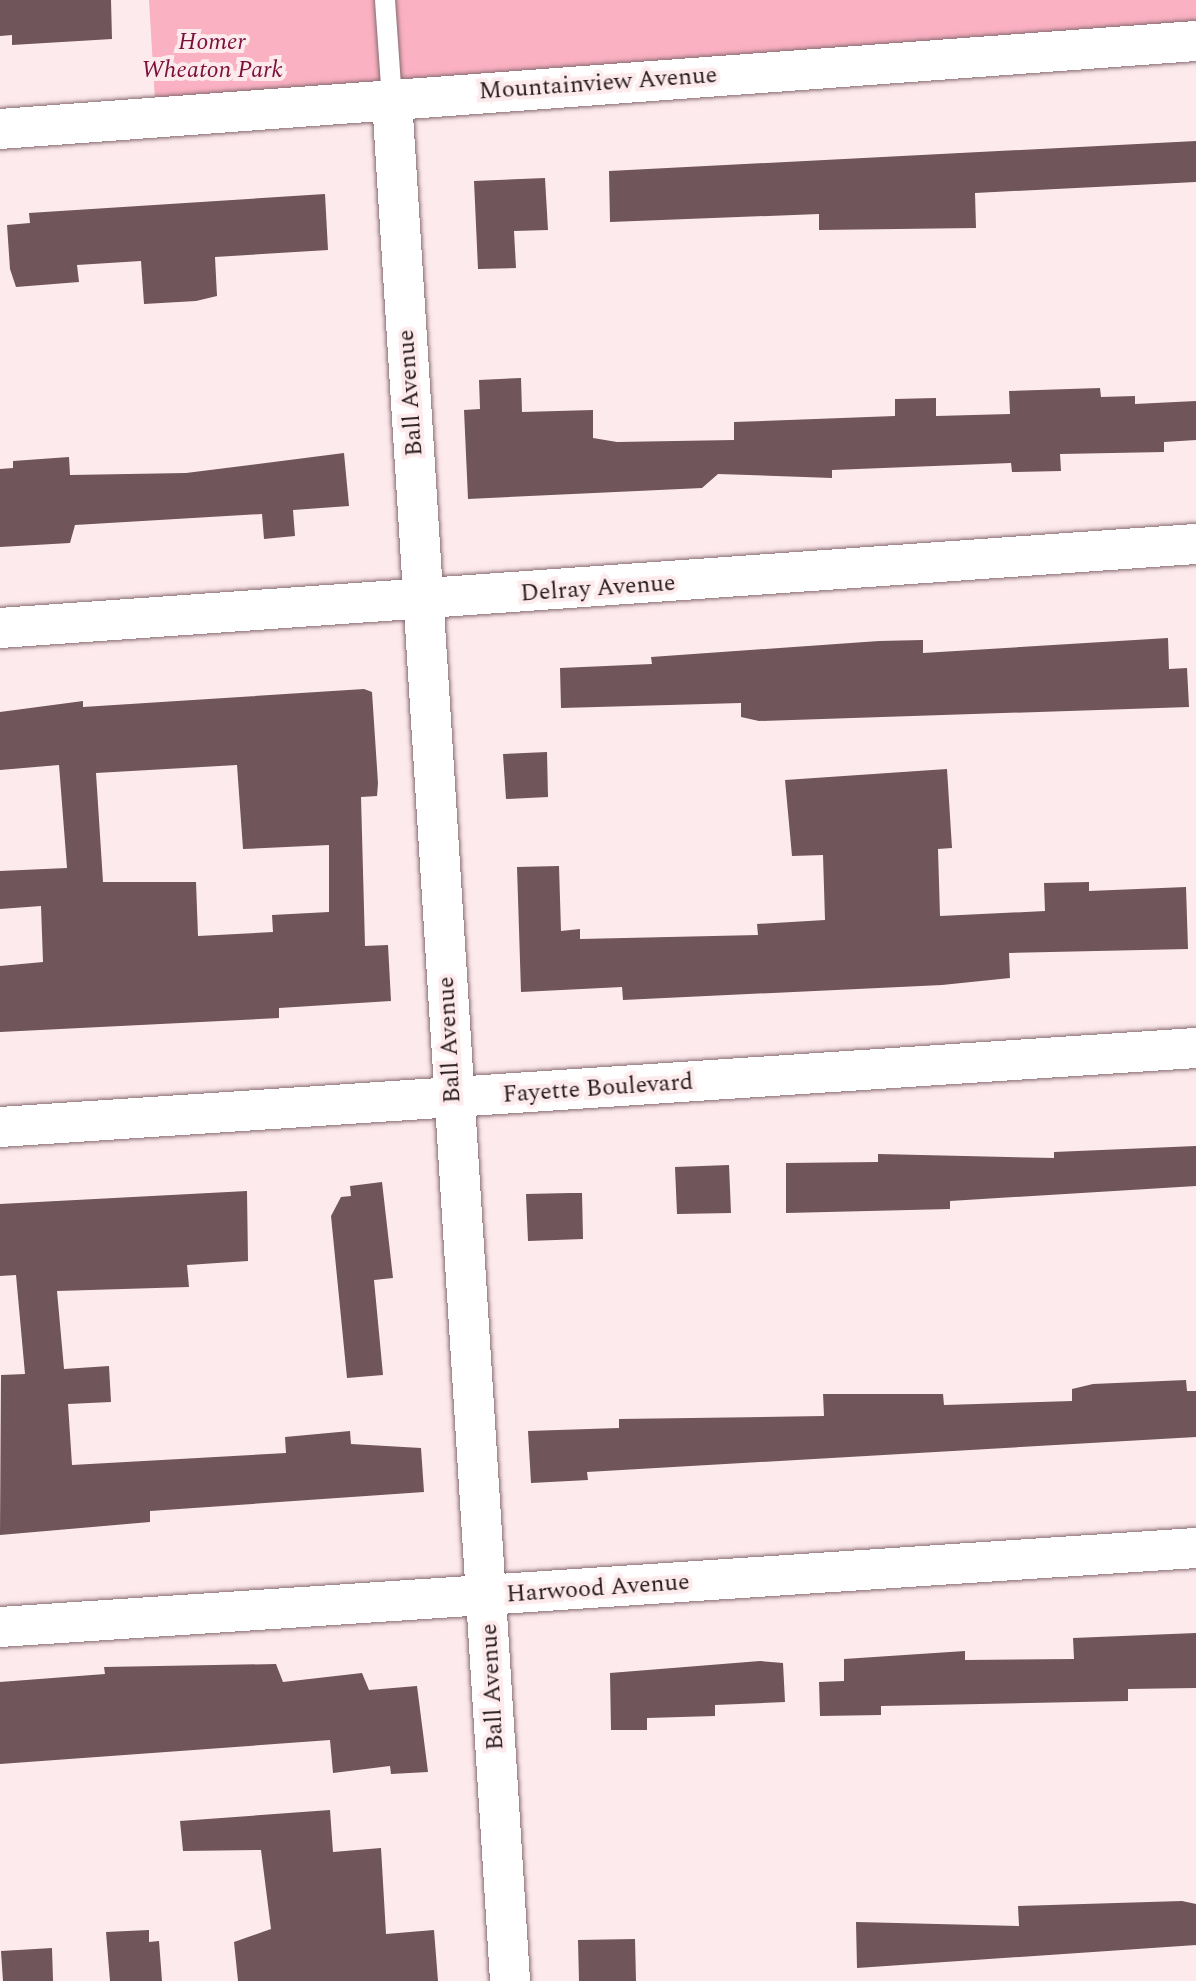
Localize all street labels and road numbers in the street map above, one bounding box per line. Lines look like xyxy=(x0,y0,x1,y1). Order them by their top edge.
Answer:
street label: Mountainview Avenue xyxy=(478,61,718,107)
street label: Ball Avenue xyxy=(392,329,430,457)
street label: Delray Avenue xyxy=(519,569,677,609)
street label: Ball Avenue xyxy=(432,976,468,1104)
street label: Fayette Boulevard xyxy=(502,1068,694,1110)
street label: Harwood Avenue xyxy=(505,1568,691,1610)
street label: Ball Avenue xyxy=(475,1623,511,1751)

